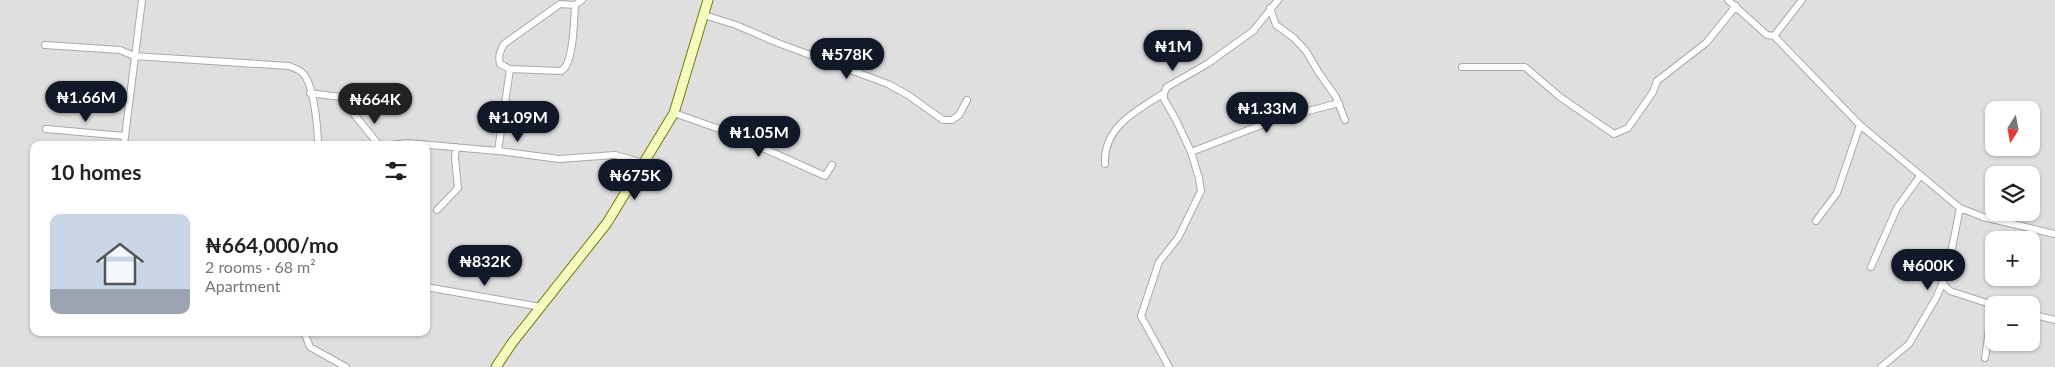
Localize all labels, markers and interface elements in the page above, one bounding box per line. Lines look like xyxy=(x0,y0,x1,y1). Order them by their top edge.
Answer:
pin: ₦1M xyxy=(1149,30,1197,72)
text: ₦1M xyxy=(1154,36,1192,55)
pin: ₦578K xyxy=(812,38,882,80)
text: ₦578K xyxy=(821,44,873,63)
pin: ₦1.66M xyxy=(45,80,127,123)
pin: ₦664K xyxy=(340,82,410,125)
text: ₦1.66M xyxy=(56,87,116,106)
text: ₦664K xyxy=(349,89,401,108)
pin: ₦1.33M xyxy=(1226,92,1308,134)
text: ₦1.33M xyxy=(1237,98,1297,117)
pin: ₦1.09M xyxy=(477,100,559,143)
north arrow xyxy=(1985,101,2040,156)
map controls xyxy=(1985,101,2040,351)
text: ₦1.09M xyxy=(488,107,548,126)
pin: ₦1.05M xyxy=(718,116,800,158)
text: ₦1.05M xyxy=(729,122,789,141)
icon: filters xyxy=(382,157,410,185)
pin: ₦675K xyxy=(600,158,670,201)
text: 10 homes xyxy=(50,159,141,184)
text: ₦675K xyxy=(609,165,661,184)
button: layers xyxy=(1985,166,2040,221)
button: + xyxy=(1985,231,2040,286)
text: ₦664,000/mo xyxy=(205,232,339,257)
icon: home xyxy=(90,234,150,294)
pin: ₦832K xyxy=(450,244,520,287)
pin: ₦600K xyxy=(1893,248,1963,291)
text: ₦832K xyxy=(459,251,511,270)
text: ₦600K xyxy=(1902,255,1954,274)
text: 2 rooms · 68 m² xyxy=(205,257,316,276)
text: Apartment xyxy=(205,276,280,295)
button: − xyxy=(1985,296,2040,351)

